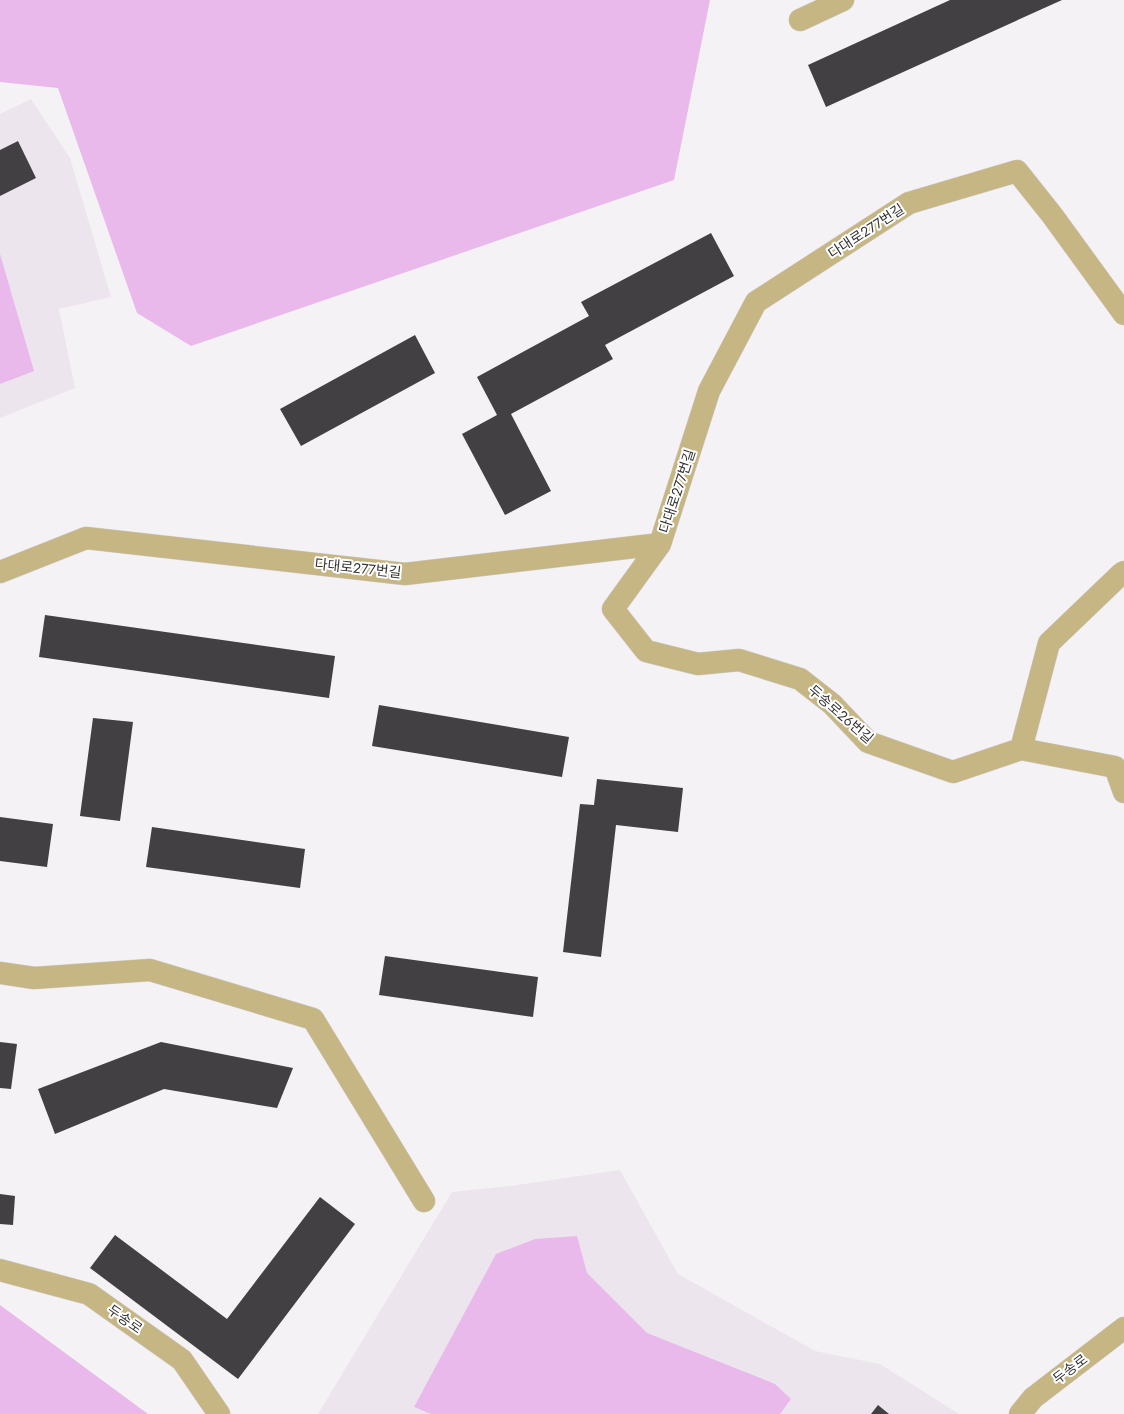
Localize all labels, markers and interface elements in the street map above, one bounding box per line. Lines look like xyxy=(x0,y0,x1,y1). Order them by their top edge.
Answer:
street label: 다대로277번길 xyxy=(824,199,908,263)
street label: 다대로277번길 xyxy=(654,447,700,535)
street label: 다대로277번길 xyxy=(314,554,402,582)
street label: 두송로26번길 xyxy=(804,680,878,748)
street label: 두송로 xyxy=(103,1300,147,1338)
street label: 두송로 xyxy=(1049,1349,1092,1389)

